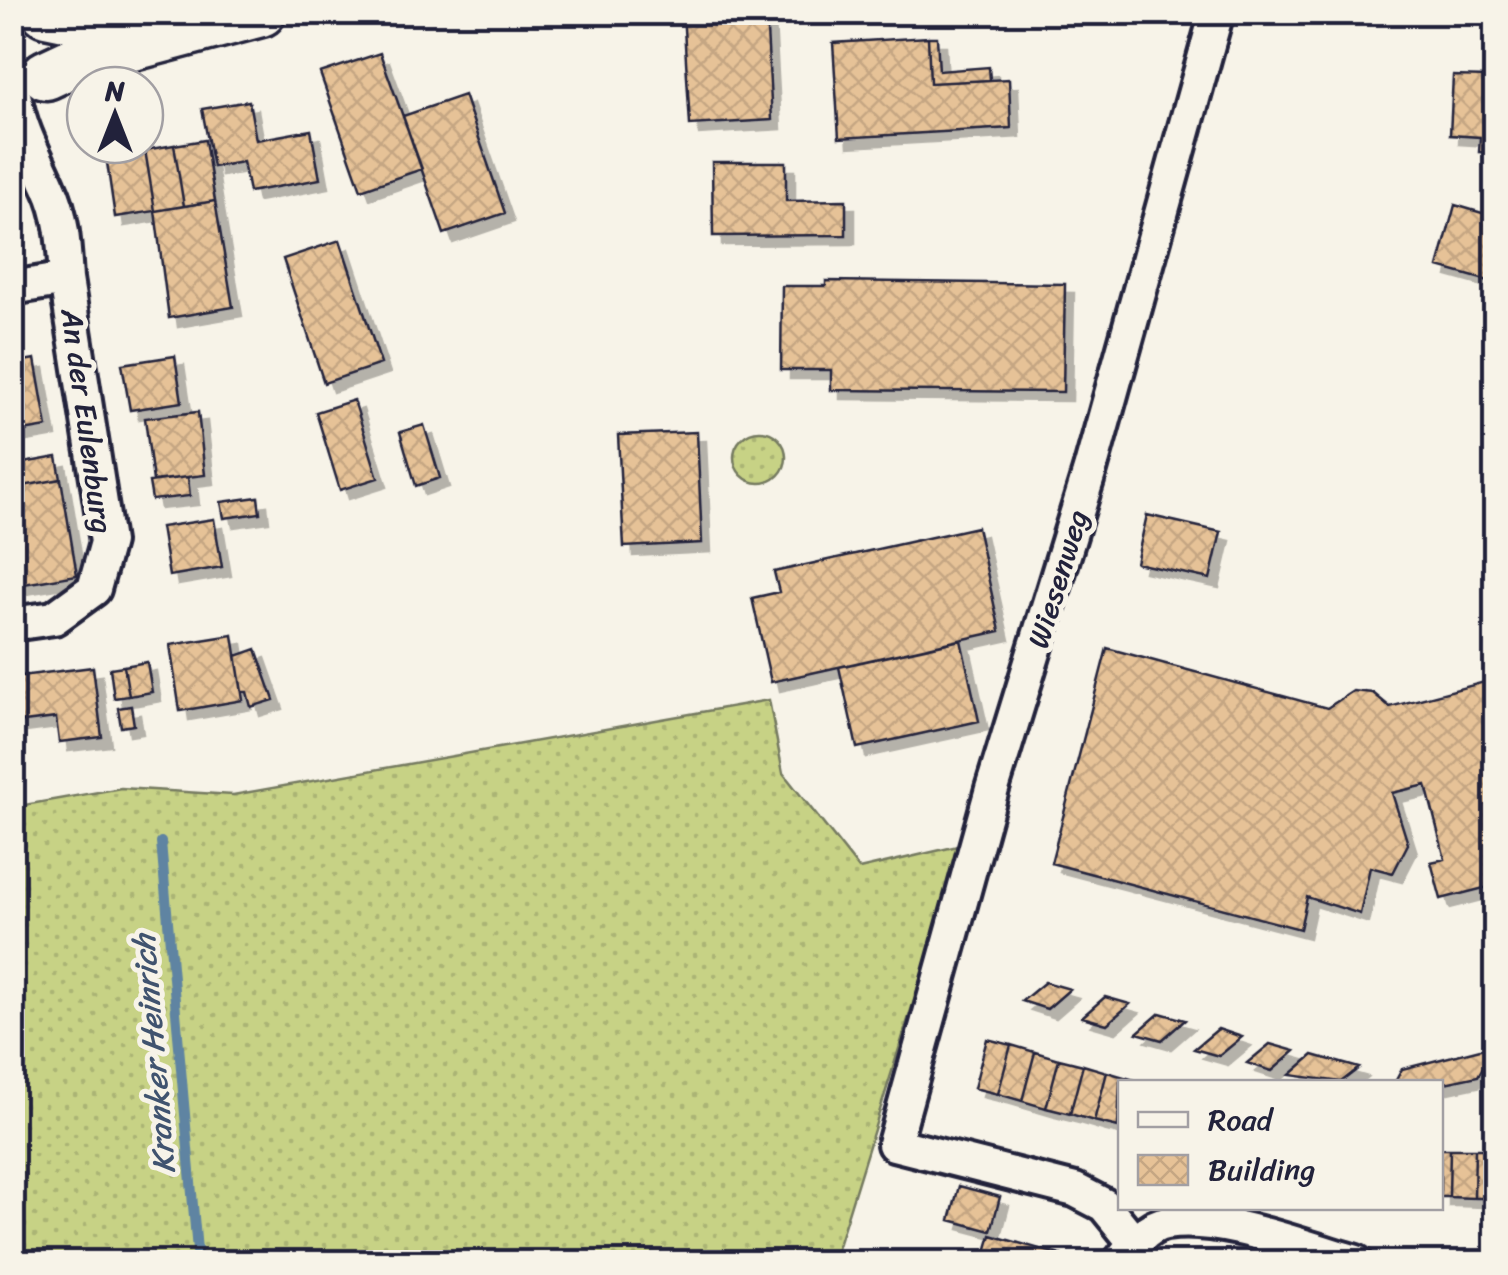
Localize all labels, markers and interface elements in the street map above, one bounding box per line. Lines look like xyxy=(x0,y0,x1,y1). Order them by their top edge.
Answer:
north arrow xyxy=(65,65,165,165)
text: N xyxy=(104,66,125,115)
street label: An der Eulenburg xyxy=(44,304,129,537)
street label: Wiesenweg xyxy=(1011,503,1105,655)
water label: Kranker Heinrich xyxy=(115,929,193,1176)
legend xyxy=(1118,1080,1443,1210)
text: Road xyxy=(1208,1093,1275,1147)
text: Building xyxy=(1208,1143,1315,1197)

